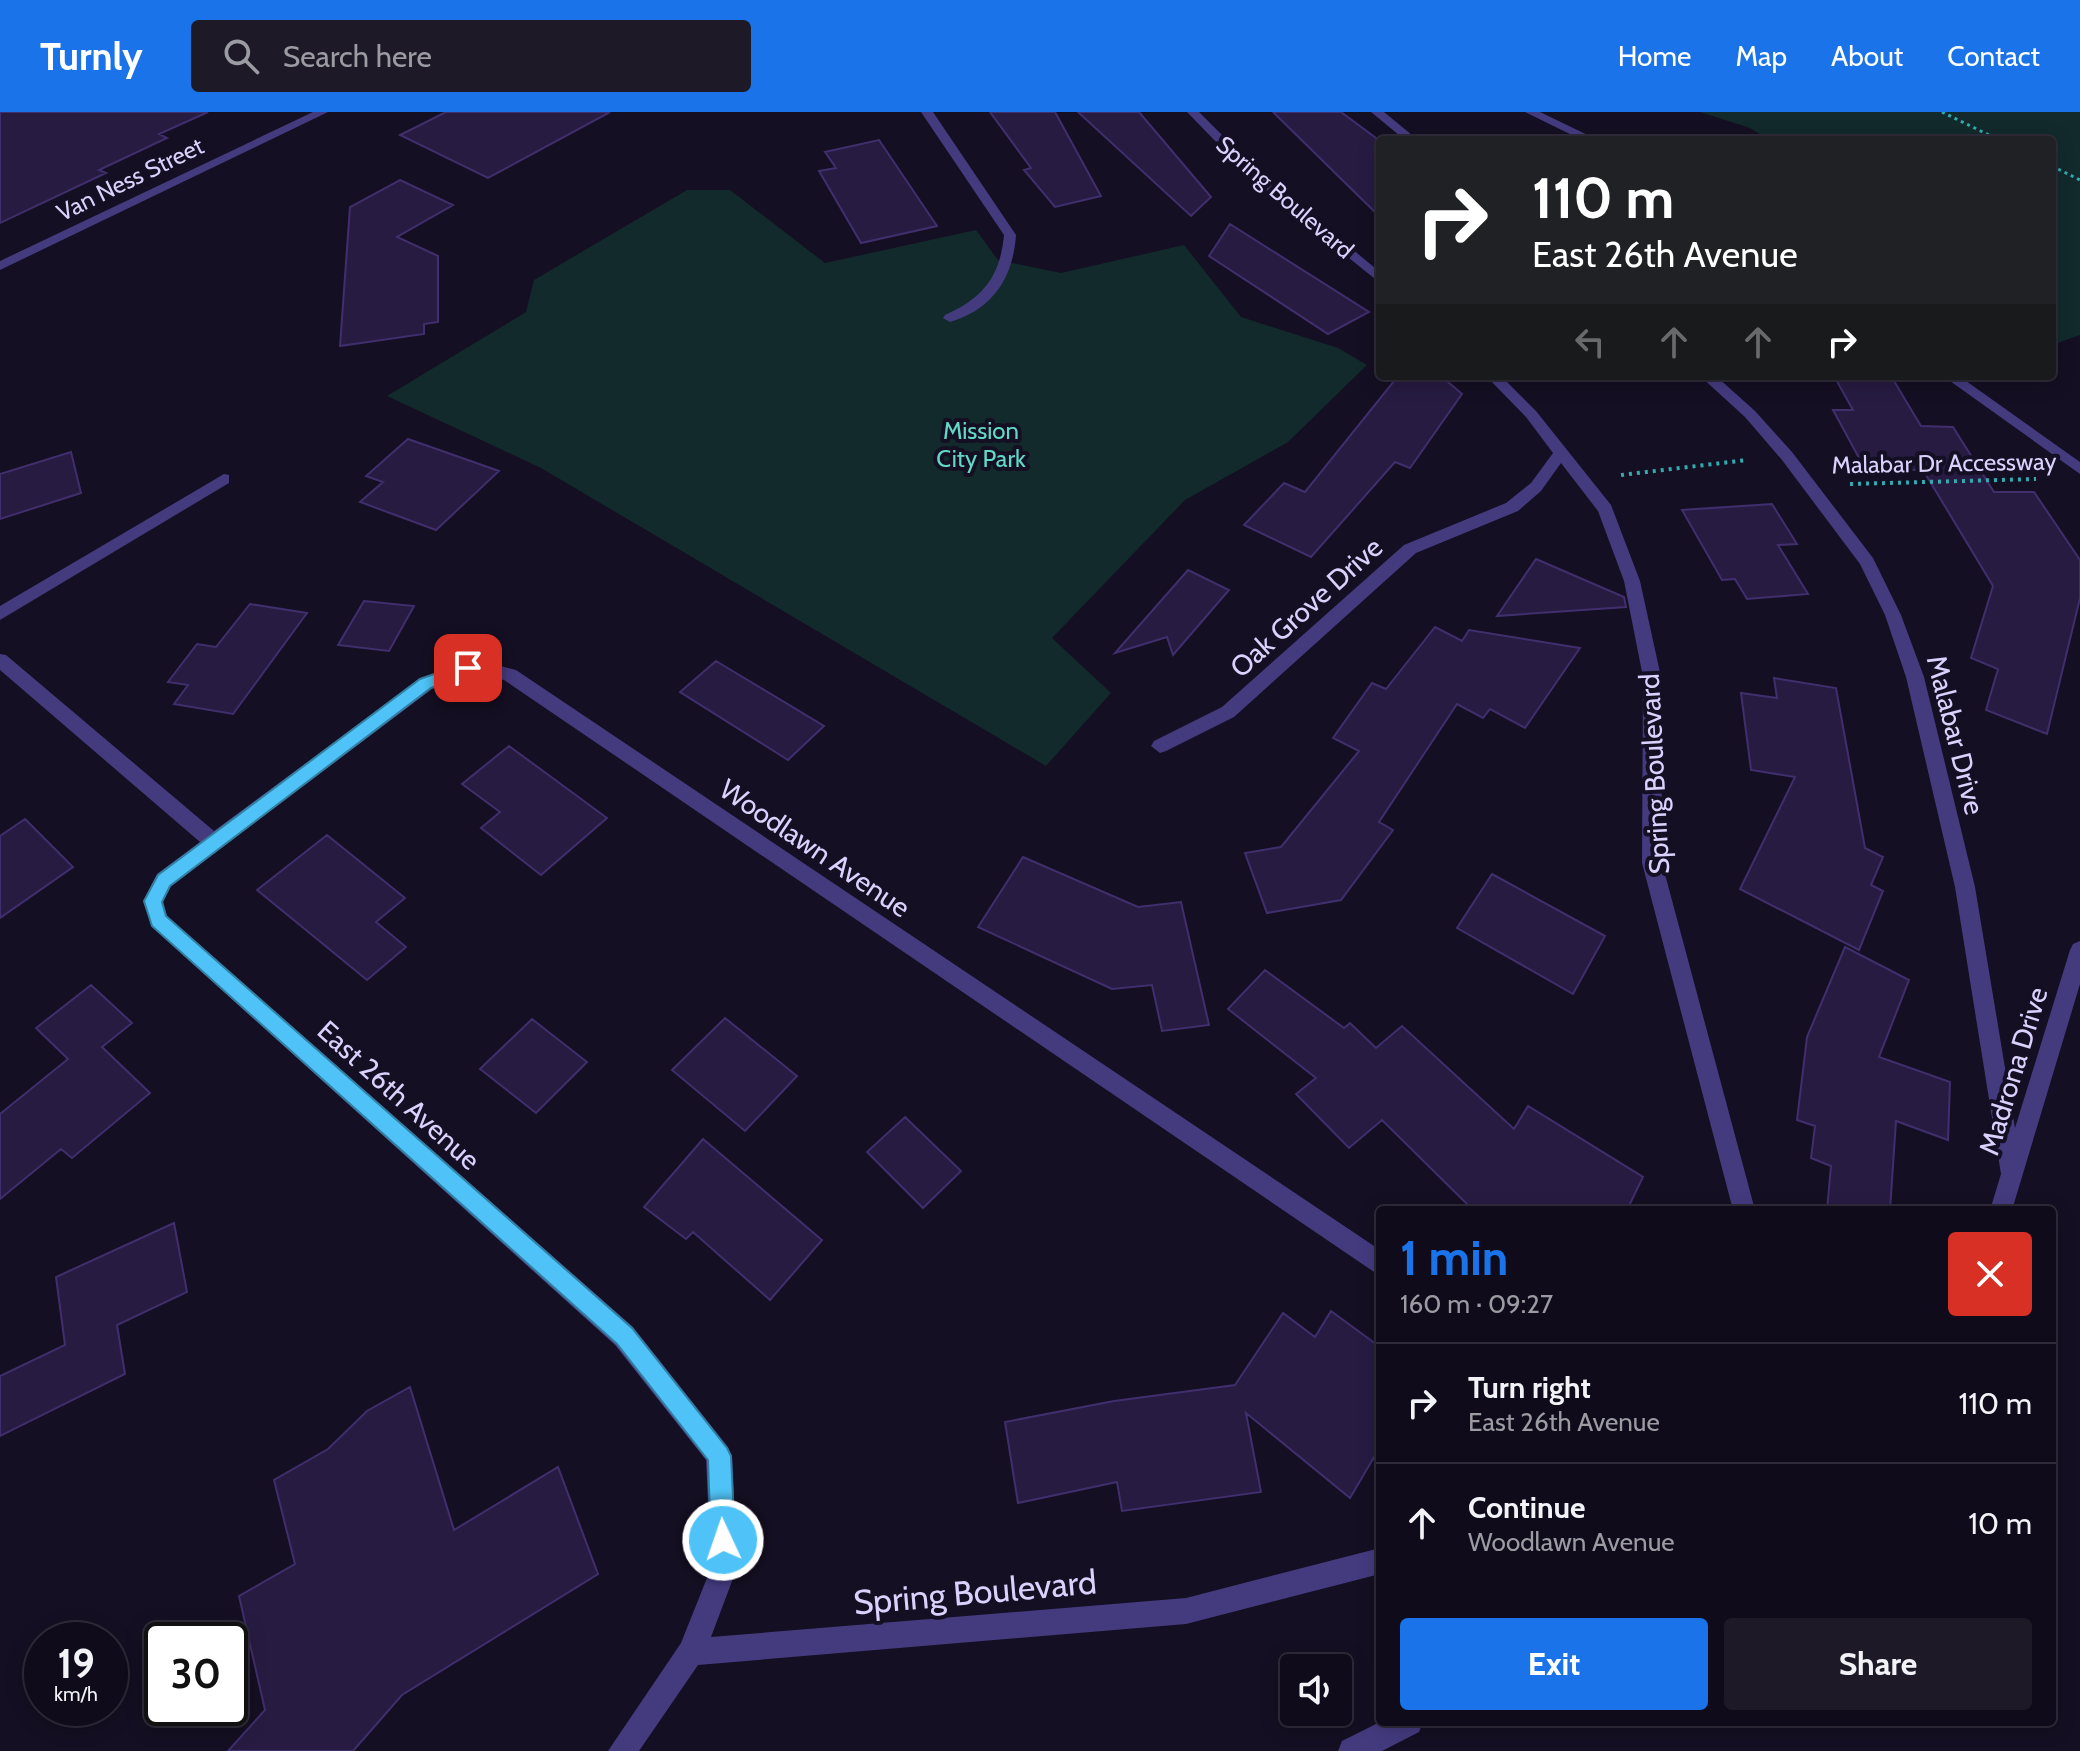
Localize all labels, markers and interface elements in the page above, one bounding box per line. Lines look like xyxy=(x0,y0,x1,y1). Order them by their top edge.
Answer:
search box xyxy=(191,20,751,92)
text: Turnly xyxy=(40,33,143,80)
icon: search xyxy=(219,34,263,78)
text: Search here xyxy=(283,38,432,75)
text: Home xyxy=(1618,39,1691,73)
text: Map xyxy=(1735,39,1787,73)
text: About xyxy=(1831,39,1903,73)
text: Contact xyxy=(1947,39,2040,73)
street label: Spring Boulevard xyxy=(1210,130,1360,264)
street label: Van Ness Street xyxy=(52,131,208,227)
text: 110 m xyxy=(1532,164,1674,232)
icon: right xyxy=(1400,168,1504,272)
text: East 26th Avenue xyxy=(1532,232,1798,276)
icon: left xyxy=(1568,320,1612,364)
icon: ahead xyxy=(1652,320,1696,364)
icon: ahead xyxy=(1736,320,1780,364)
icon: right xyxy=(1820,320,1864,364)
park label: Mission City Park xyxy=(936,416,1026,473)
street label: Malabar Dr Accessway xyxy=(1831,447,2057,479)
street label: Oak Grove Drive xyxy=(1223,530,1389,684)
pin xyxy=(434,634,502,702)
icon: arrive xyxy=(446,646,490,690)
street label: Malabar Drive xyxy=(1920,652,1992,818)
street label: Spring Boulevard xyxy=(1632,673,1676,875)
street label: Woodlawn Avenue xyxy=(713,772,917,924)
street label: Madrona Drive xyxy=(1971,983,2055,1159)
street label: East 26th Avenue xyxy=(311,1013,487,1177)
text: 1 min xyxy=(1400,1229,1508,1287)
button: close xyxy=(1948,1232,2032,1316)
text: 160 m · 09:27 xyxy=(1400,1288,1553,1320)
text: Turn right xyxy=(1468,1369,1591,1406)
icon: right xyxy=(1400,1381,1444,1425)
text: 110 m xyxy=(1958,1385,2032,1422)
text: East 26th Avenue xyxy=(1468,1406,1660,1438)
text: Continue xyxy=(1468,1489,1585,1526)
position arrow xyxy=(681,1498,765,1582)
icon: ahead xyxy=(1400,1501,1444,1545)
text: 10 m xyxy=(1968,1505,2032,1542)
text: Woodlawn Avenue xyxy=(1468,1526,1675,1558)
street label: Spring Boulevard xyxy=(852,1560,1098,1624)
button: Exit xyxy=(1400,1618,1708,1710)
button: Share xyxy=(1724,1618,2032,1710)
speed limit sign: 30 xyxy=(144,1622,248,1726)
text: 19 xyxy=(57,1639,95,1688)
map controls xyxy=(1280,1654,1352,1726)
button: sound xyxy=(1280,1654,1352,1726)
text: km/h xyxy=(54,1682,98,1706)

